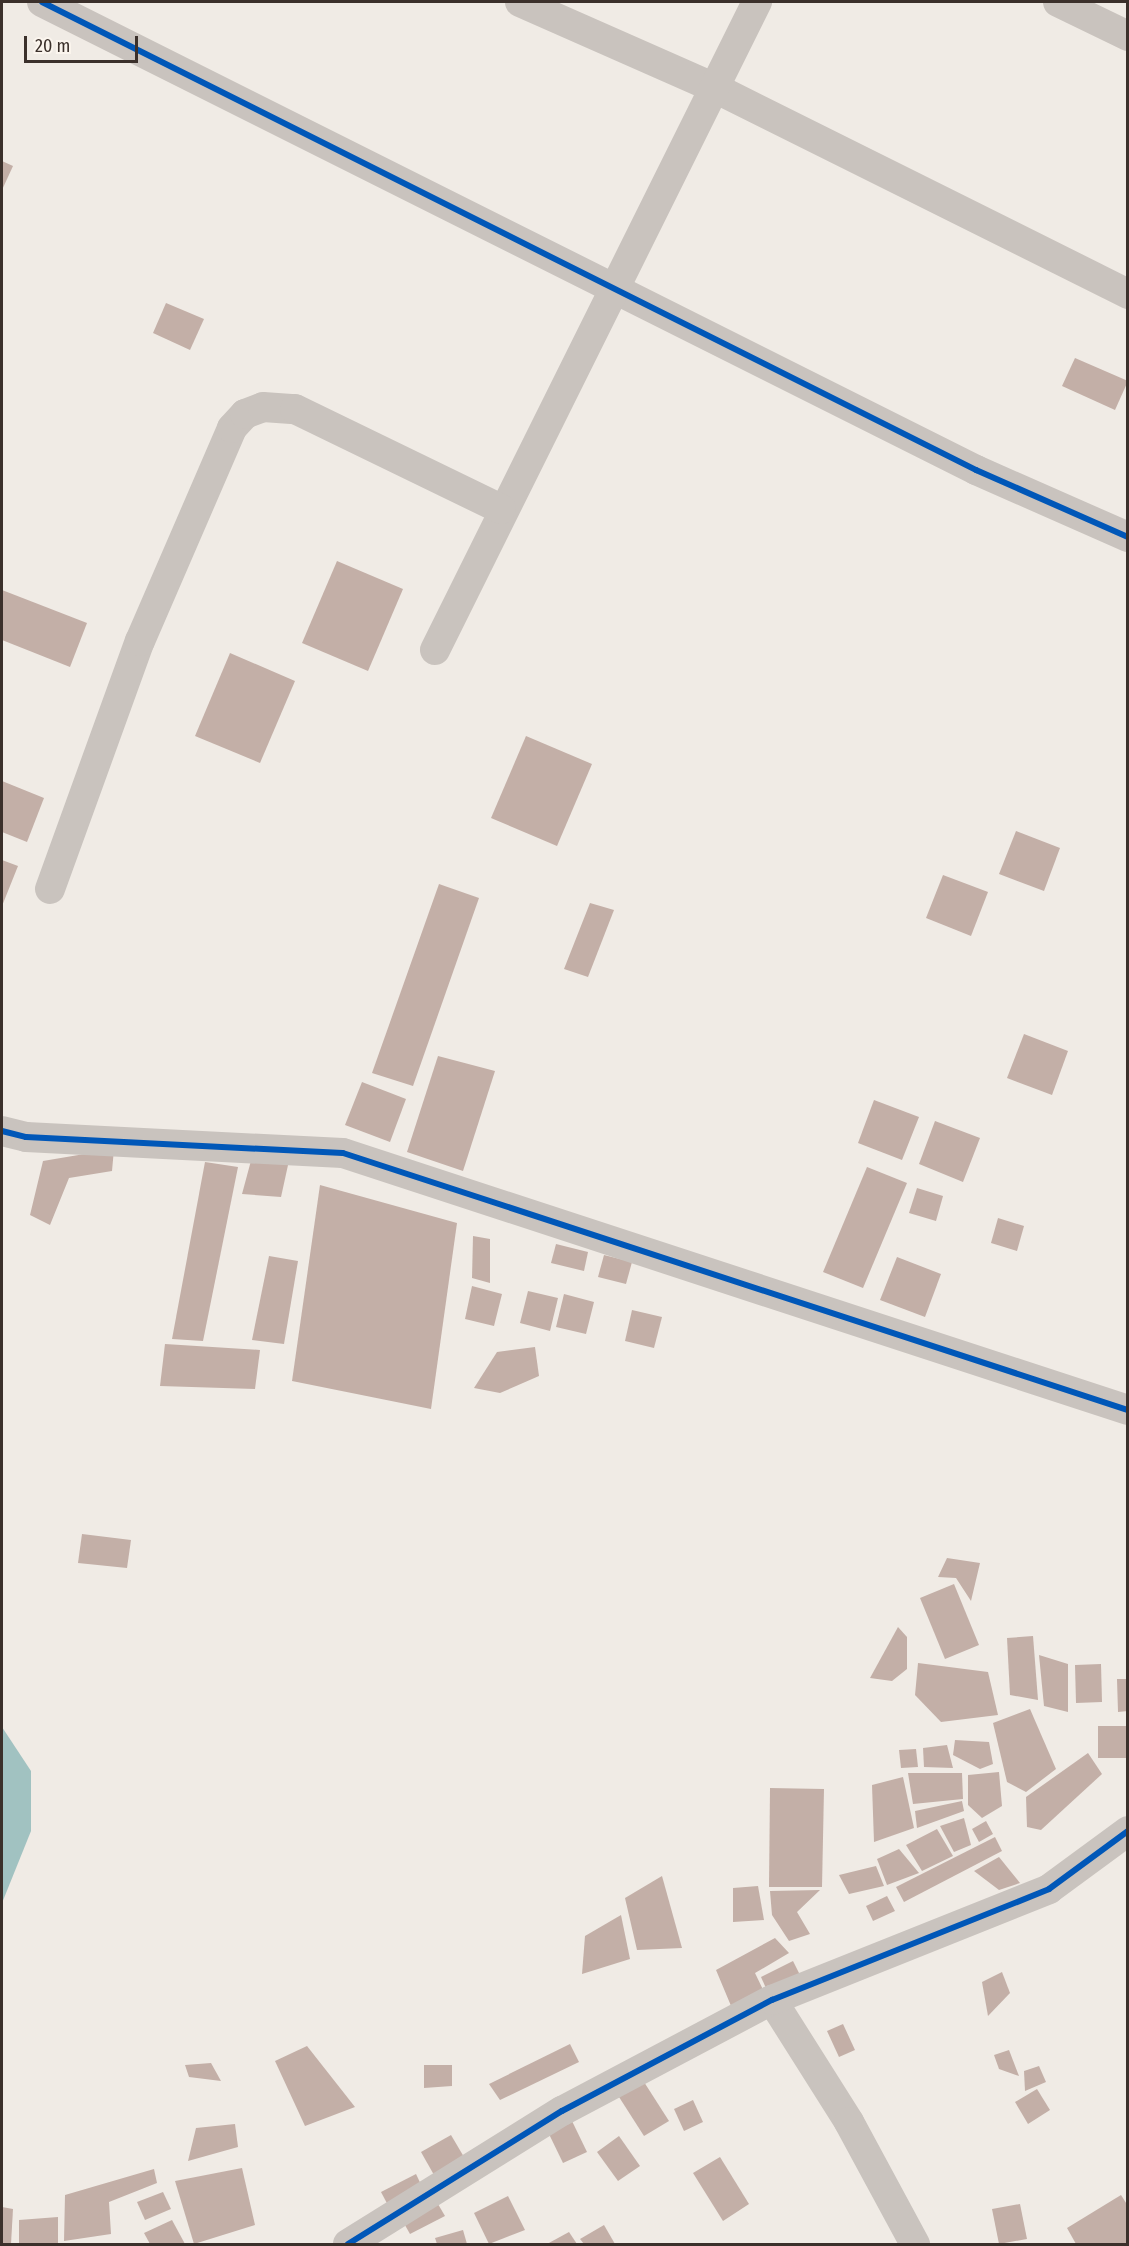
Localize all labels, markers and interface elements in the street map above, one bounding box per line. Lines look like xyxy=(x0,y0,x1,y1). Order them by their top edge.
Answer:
scale bar xyxy=(27,24,141,62)
text: 20 m xyxy=(35,35,70,57)

